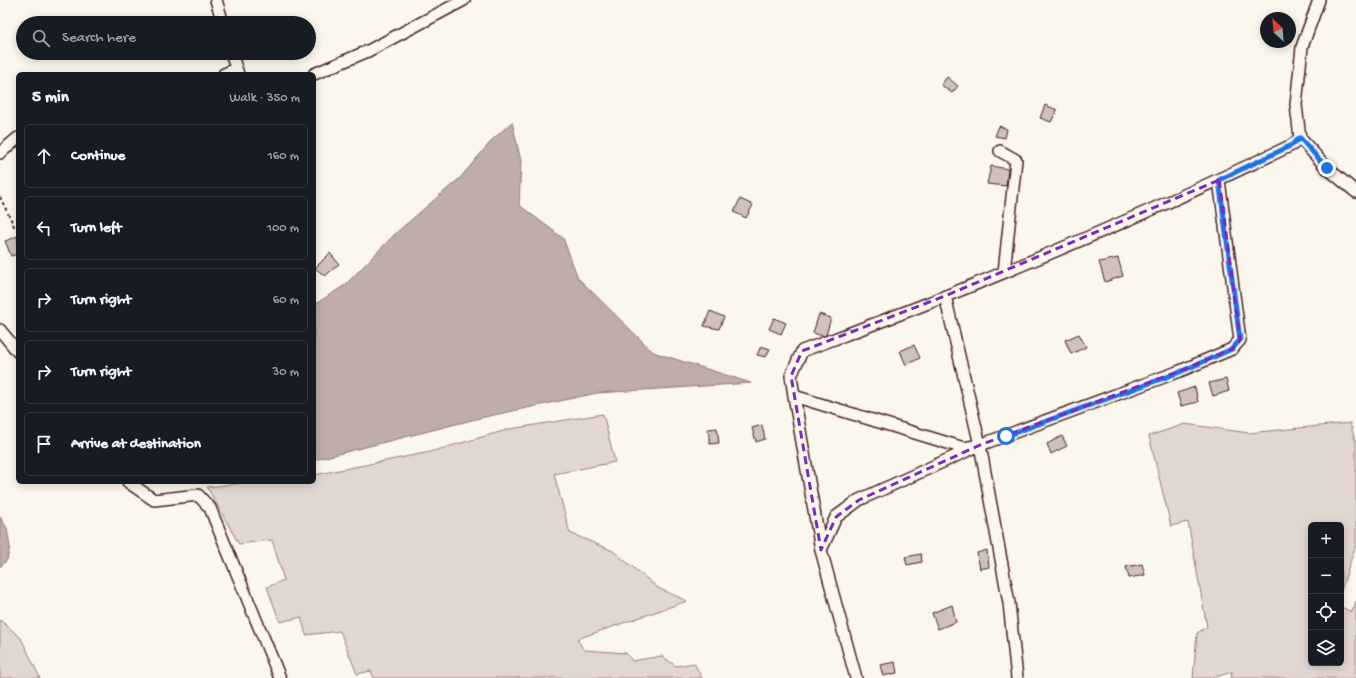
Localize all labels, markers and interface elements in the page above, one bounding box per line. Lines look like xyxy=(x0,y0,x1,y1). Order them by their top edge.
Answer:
north arrow xyxy=(1260,12,1296,48)
search box xyxy=(16,16,316,60)
icon: search xyxy=(30,27,52,49)
text: Search here xyxy=(62,29,136,47)
text: 5 min xyxy=(32,88,69,108)
text: Walk · 350 m xyxy=(230,91,300,106)
icon: ahead xyxy=(33,145,55,167)
text: Continue xyxy=(71,147,125,165)
text: 160 m xyxy=(267,149,299,164)
route end xyxy=(1318,159,1336,177)
icon: left xyxy=(33,217,55,239)
text: Turn left xyxy=(71,219,122,237)
text: 100 m xyxy=(267,221,299,236)
icon: right xyxy=(33,289,55,311)
text: Turn right xyxy=(71,291,131,309)
text: 60 m xyxy=(273,293,299,308)
icon: right xyxy=(33,361,55,383)
text: Turn right xyxy=(71,363,131,381)
text: 30 m xyxy=(273,365,299,380)
route start xyxy=(997,427,1015,445)
icon: arrive xyxy=(33,433,55,455)
text: Arrive at destination xyxy=(71,435,201,453)
map controls xyxy=(1308,522,1344,666)
button: + xyxy=(1308,522,1344,558)
button: − xyxy=(1308,558,1344,594)
button: locate xyxy=(1308,594,1344,630)
button: layers xyxy=(1308,630,1344,666)

